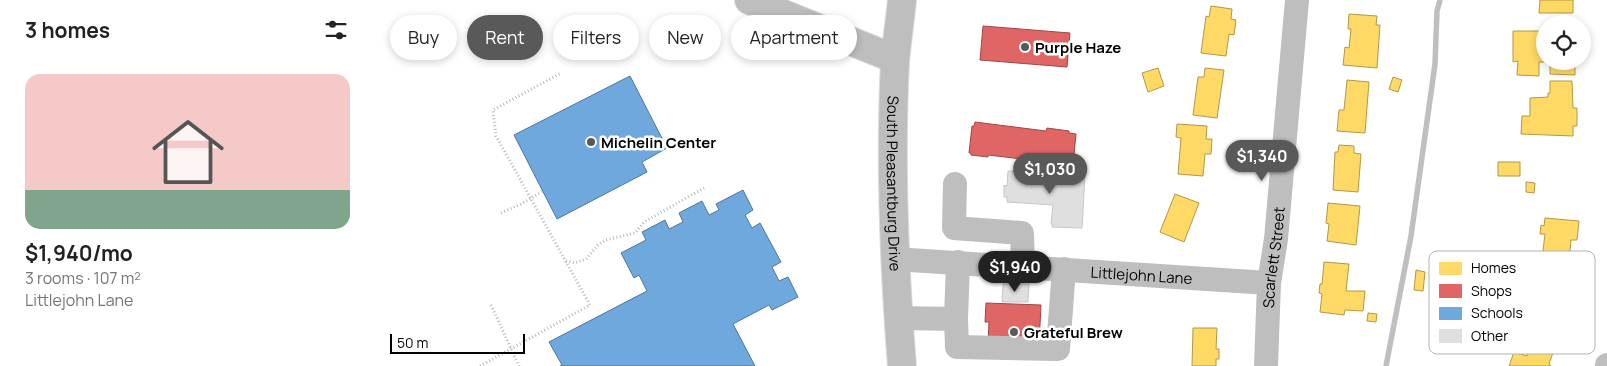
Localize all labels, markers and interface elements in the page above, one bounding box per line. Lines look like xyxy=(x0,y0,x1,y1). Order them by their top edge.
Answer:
chip: Buy xyxy=(390,15,457,60)
chip: Rent xyxy=(467,15,543,60)
chip: Filters xyxy=(553,15,639,60)
chip: New xyxy=(649,15,721,60)
chip: Apartment xyxy=(731,15,857,60)
map controls xyxy=(1536,15,1591,70)
button: locate xyxy=(1536,15,1591,70)
text: 3 homes xyxy=(25,16,110,44)
icon: filters xyxy=(322,16,350,44)
place label: Purple Haze xyxy=(1035,37,1121,58)
marker: Purple Haze xyxy=(1019,41,1031,53)
street label: South Pleasantburg Drive xyxy=(882,95,906,272)
icon: home xyxy=(143,107,233,197)
place label: Michelin Center xyxy=(601,132,716,153)
marker: Michelin Center xyxy=(585,136,597,148)
pin: $1,340 xyxy=(1221,140,1303,182)
text: $1,340 xyxy=(1237,145,1287,167)
pin: $1,030 xyxy=(1009,152,1091,195)
text: $1,030 xyxy=(1024,158,1076,180)
street label: Scarlett Street xyxy=(1258,206,1289,308)
text: $1,940/mo xyxy=(25,239,133,267)
pin: $1,940 xyxy=(974,250,1056,293)
legend xyxy=(1429,251,1595,354)
text: $1,940 xyxy=(989,256,1041,278)
text: Homes xyxy=(1471,258,1516,277)
street label: Littlejohn Lane xyxy=(1090,261,1193,289)
text: 3 rooms · 107 m² xyxy=(25,267,141,289)
text: Shops xyxy=(1471,281,1512,300)
text: Littlejohn Lane xyxy=(25,289,133,311)
text: Schools xyxy=(1471,303,1523,322)
place label: Grateful Brew xyxy=(1024,322,1123,343)
marker: Grateful Brew xyxy=(1008,326,1020,338)
text: Other xyxy=(1471,326,1508,345)
scale bar xyxy=(390,331,525,354)
text: 50 m xyxy=(397,333,428,352)

